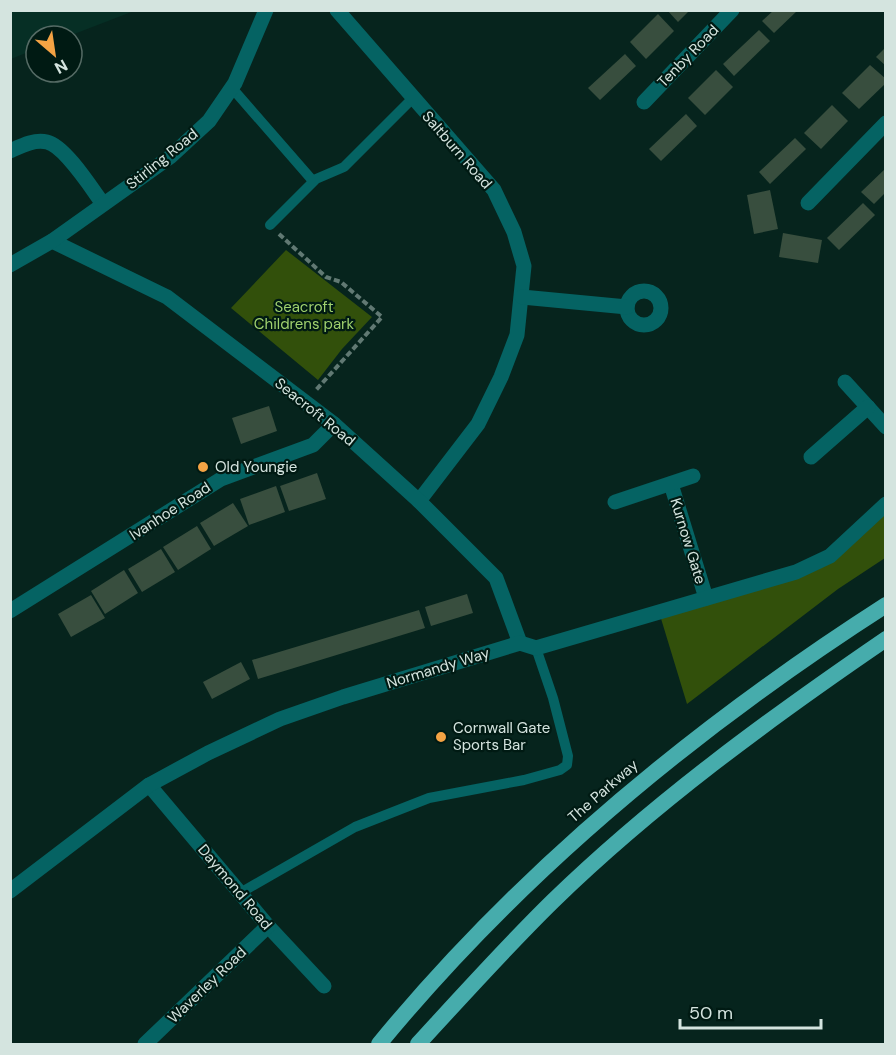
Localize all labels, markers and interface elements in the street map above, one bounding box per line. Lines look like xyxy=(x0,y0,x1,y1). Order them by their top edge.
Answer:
street label: Tenby Road xyxy=(653,20,723,92)
north arrow xyxy=(24,24,84,84)
text: N xyxy=(51,55,71,79)
street label: Saltburn Road xyxy=(418,107,496,193)
street label: Stirling Road xyxy=(122,124,202,194)
park label: Seacroft Childrens park xyxy=(254,297,355,334)
street label: Seacroft Road xyxy=(271,373,359,451)
place label: Old Youngie xyxy=(215,457,297,477)
marker: Old Youngie xyxy=(196,460,210,474)
street label: Ivanhoe Road xyxy=(126,477,214,545)
street label: Kurnow Gate xyxy=(665,496,711,586)
street label: Normandy Way xyxy=(384,643,493,693)
place label: Cornwall Gate Sports Bar xyxy=(453,718,550,755)
marker: Cornwall Gate Sports Bar xyxy=(434,730,448,744)
street label: The Parkway xyxy=(564,755,643,827)
street label: Daymond Road xyxy=(193,840,277,934)
street label: Waverley Road xyxy=(163,942,251,1028)
scale bar xyxy=(680,992,821,1030)
text: 50 m xyxy=(689,1001,733,1025)

